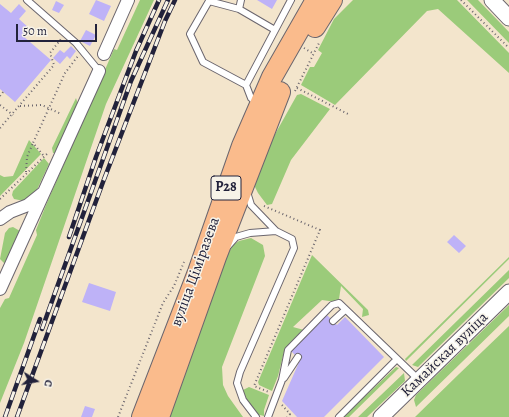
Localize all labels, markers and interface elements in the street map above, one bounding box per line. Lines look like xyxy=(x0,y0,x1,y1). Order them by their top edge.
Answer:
scale bar xyxy=(18,16,99,42)
text: 50 m xyxy=(23,23,47,39)
road number: Р28 xyxy=(211,176,241,200)
street label: вуліца Ціміразева xyxy=(168,215,224,329)
street label: Камайская вуліца xyxy=(398,309,492,401)
north arrow xyxy=(16,361,56,401)
text: С xyxy=(40,379,56,388)

